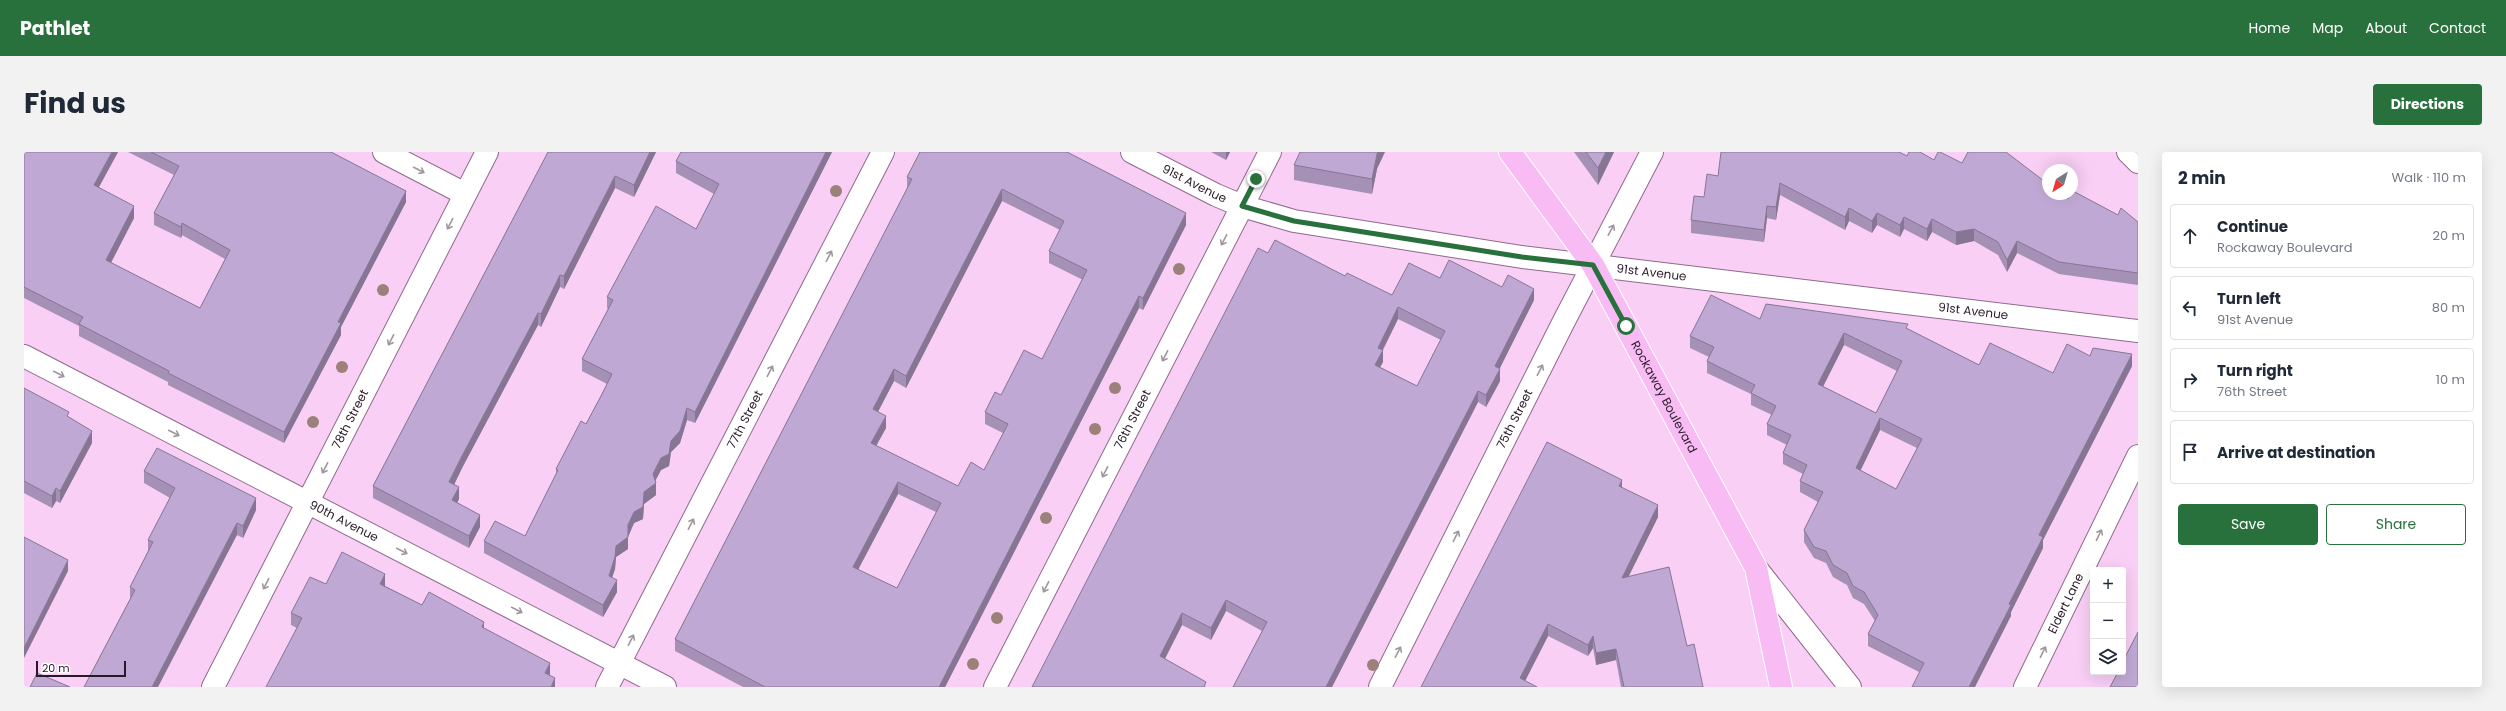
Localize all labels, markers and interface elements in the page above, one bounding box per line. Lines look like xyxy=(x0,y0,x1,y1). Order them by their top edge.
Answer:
text: Pathlet xyxy=(20,15,90,42)
text: Home xyxy=(2248,18,2290,38)
text: Map xyxy=(2312,18,2343,38)
text: About xyxy=(2365,18,2407,38)
text: Contact xyxy=(2429,18,2486,38)
text: Find us xyxy=(24,84,126,123)
button: Directions xyxy=(2373,84,2482,125)
street label: 91st Avenue xyxy=(1159,160,1229,207)
north arrow xyxy=(2042,164,2078,200)
text: 2 min xyxy=(2178,166,2226,190)
one-way arrow xyxy=(413,167,425,174)
text: Walk · 110 m xyxy=(2392,168,2466,187)
route end xyxy=(1247,170,1265,188)
text: Continue xyxy=(2217,216,2288,237)
one-way arrow xyxy=(446,218,453,230)
one-way arrow xyxy=(1608,225,1615,237)
icon: ahead xyxy=(2179,225,2201,247)
text: 20 m xyxy=(2432,226,2465,245)
one-way arrow xyxy=(1220,234,1227,246)
text: Rockaway Boulevard xyxy=(2217,238,2352,257)
one-way arrow xyxy=(826,250,833,262)
street label: 91st Avenue xyxy=(1616,259,1688,285)
text: Turn left xyxy=(2217,288,2281,309)
icon: left xyxy=(2179,297,2201,319)
street label: 91st Avenue xyxy=(1937,298,2009,323)
text: 80 m xyxy=(2432,298,2465,317)
text: 91st Avenue xyxy=(2217,310,2293,329)
route start xyxy=(1617,317,1635,335)
one-way arrow xyxy=(387,334,394,346)
street label: Rockaway Boulevard xyxy=(1627,338,1702,456)
one-way arrow xyxy=(1160,350,1168,362)
text: Turn right xyxy=(2217,360,2293,381)
one-way arrow xyxy=(1537,364,1544,376)
one-way arrow xyxy=(767,366,774,378)
icon: right xyxy=(2179,369,2201,391)
one-way arrow xyxy=(52,370,64,378)
text: 10 m xyxy=(2436,370,2465,389)
text: 76th Street xyxy=(2217,382,2287,401)
street label: 78th Street xyxy=(327,386,372,451)
street label: 76th Street xyxy=(1110,386,1154,452)
street label: 75th Street xyxy=(1492,386,1536,451)
street label: 77th Street xyxy=(722,387,767,451)
one-way arrow xyxy=(168,430,180,438)
icon: arrive xyxy=(2179,441,2201,463)
text: Arrive at destination xyxy=(2217,442,2375,463)
one-way arrow xyxy=(321,462,329,474)
one-way arrow xyxy=(1101,465,1109,477)
street label: 90th Avenue xyxy=(307,496,382,546)
button: Save xyxy=(2178,504,2318,545)
button: Share xyxy=(2326,504,2466,545)
one-way arrow xyxy=(688,518,695,530)
one-way arrow xyxy=(2096,529,2103,541)
one-way arrow xyxy=(1453,530,1460,542)
one-way arrow xyxy=(395,548,407,555)
map controls xyxy=(2090,567,2126,675)
button: + xyxy=(2090,567,2126,603)
street label: Eldert Lane xyxy=(2043,570,2087,636)
one-way arrow xyxy=(262,577,269,589)
one-way arrow xyxy=(1042,581,1049,593)
button: − xyxy=(2090,603,2126,639)
one-way arrow xyxy=(511,607,523,615)
one-way arrow xyxy=(628,634,636,646)
button: layers xyxy=(2090,639,2126,675)
one-way arrow xyxy=(1395,646,1402,658)
one-way arrow xyxy=(2039,646,2047,658)
scale bar xyxy=(36,659,126,678)
text: 20 m xyxy=(42,660,70,676)

